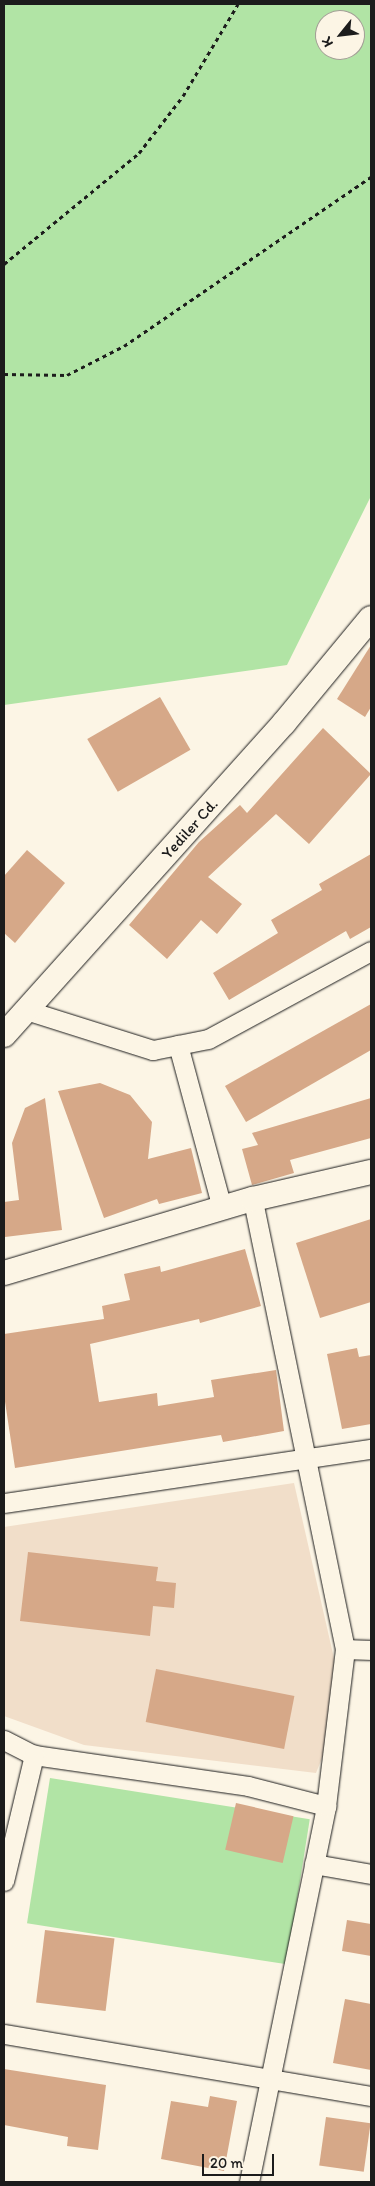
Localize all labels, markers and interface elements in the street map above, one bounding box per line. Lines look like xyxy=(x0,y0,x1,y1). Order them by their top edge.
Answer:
north arrow xyxy=(315,10,365,60)
text: K xyxy=(318,34,337,50)
street label: Yediler Cd. xyxy=(158,795,222,863)
scale bar xyxy=(205,2144,278,2176)
text: 20 m xyxy=(210,2154,243,2172)

